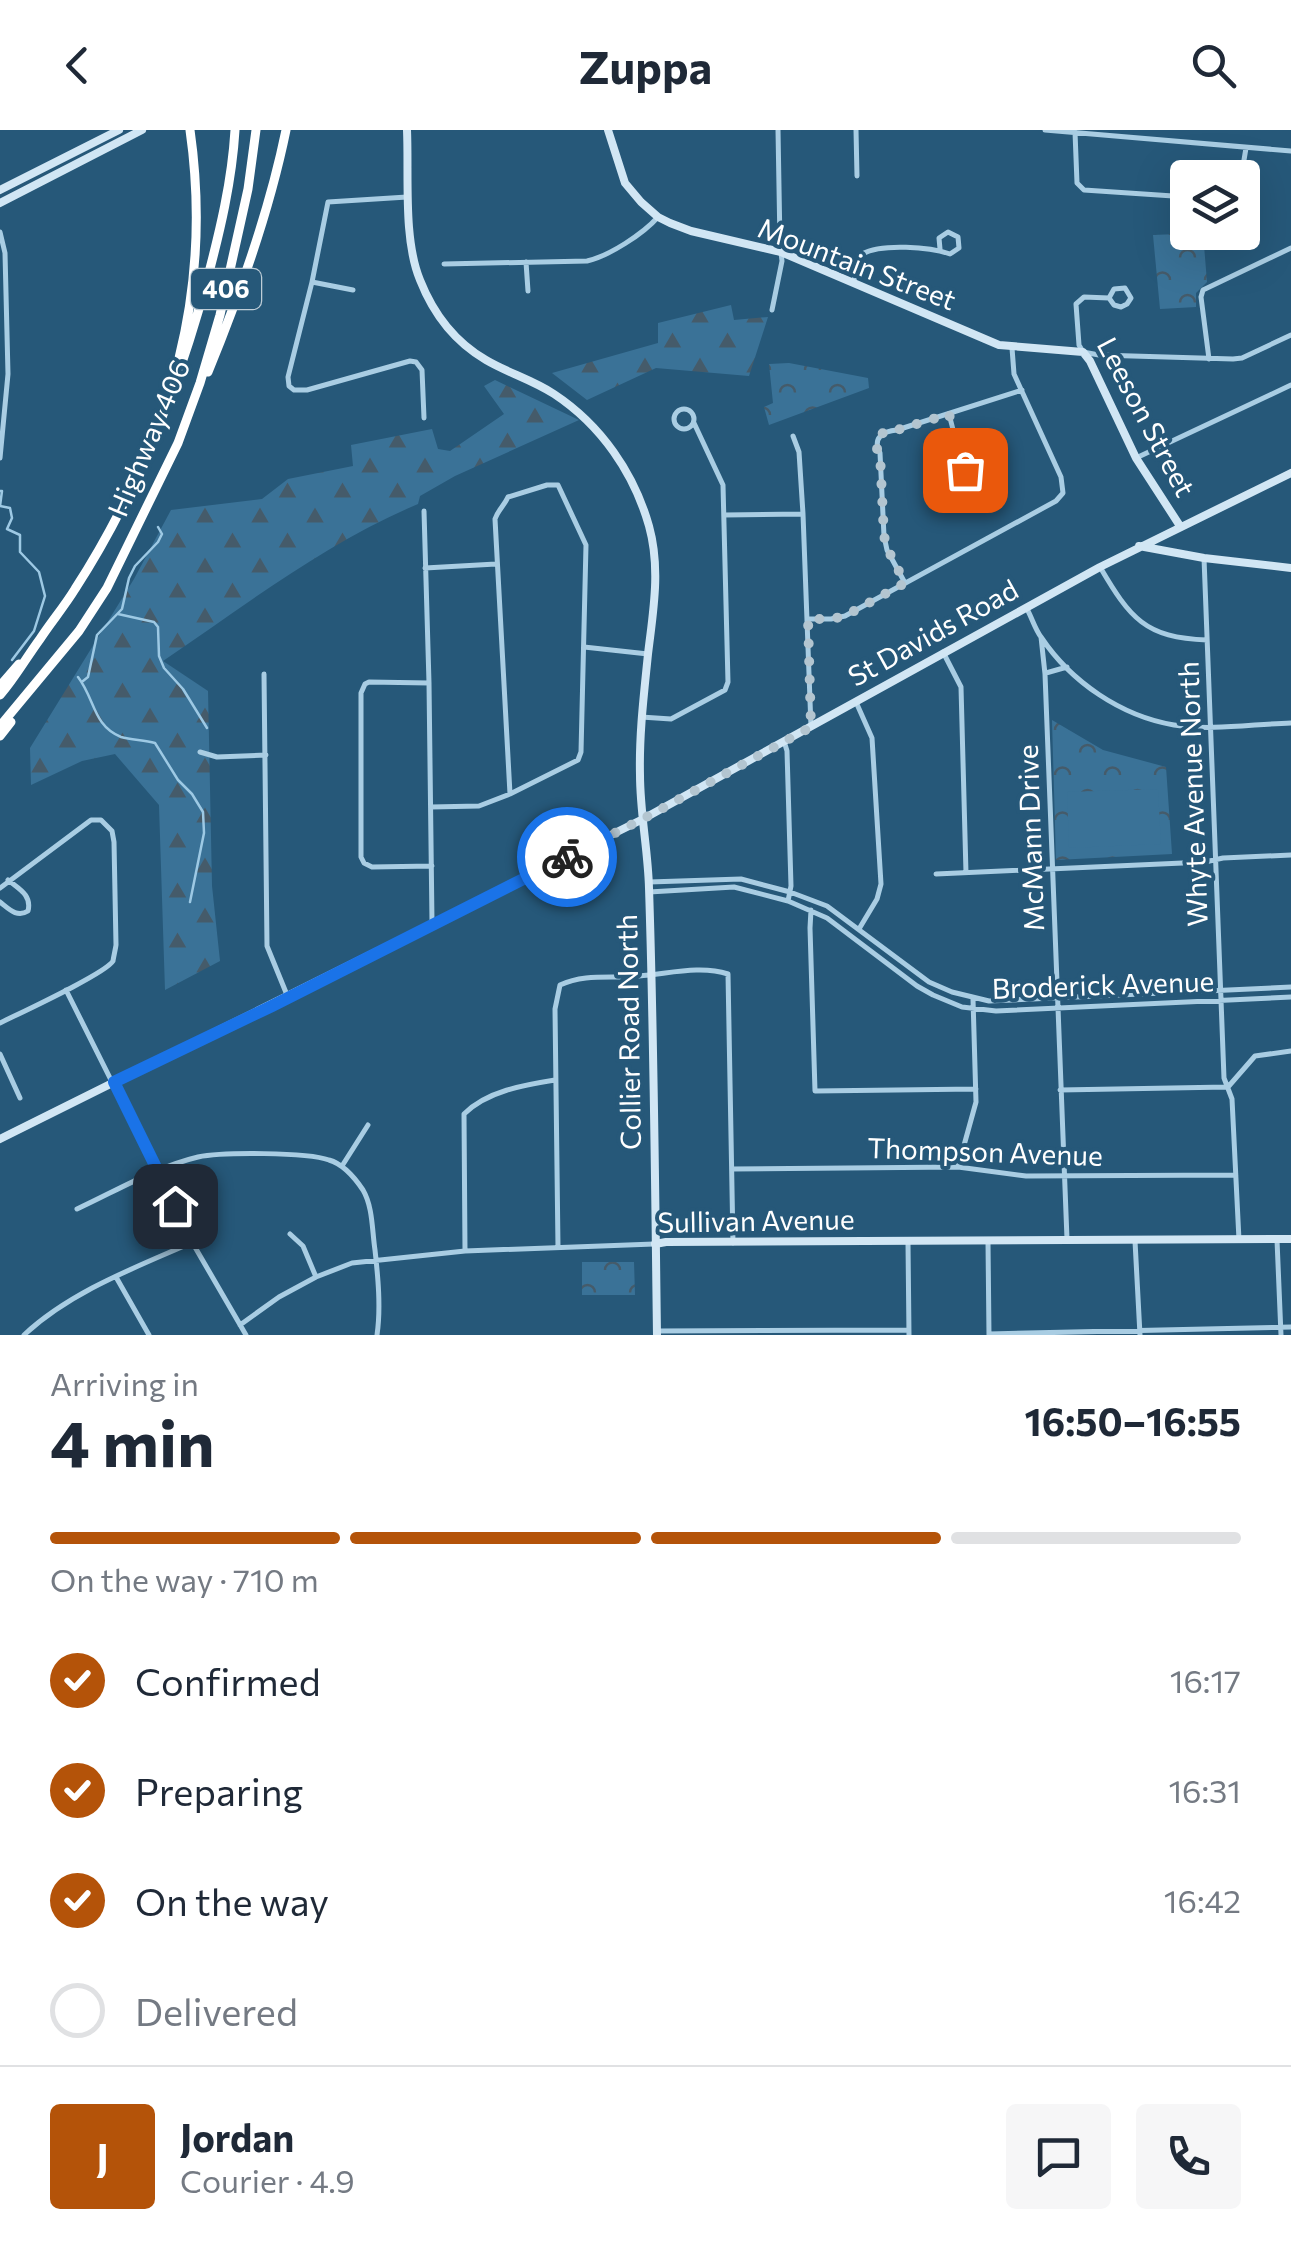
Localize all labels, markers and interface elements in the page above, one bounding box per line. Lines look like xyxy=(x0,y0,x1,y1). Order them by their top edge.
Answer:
icon: back xyxy=(50,38,105,93)
text: Zuppa xyxy=(579,38,712,93)
icon: search xyxy=(1186,38,1241,93)
map controls xyxy=(1170,160,1260,250)
button: layers xyxy=(1170,160,1260,250)
street label: Mountain Street xyxy=(754,210,961,316)
road number: 406 xyxy=(191,269,261,309)
street label: Leeson Street xyxy=(1091,331,1203,502)
street label: Highway 406 xyxy=(100,354,196,521)
pin xyxy=(923,428,1008,513)
icon: bag xyxy=(938,443,993,498)
street label: St Davids Road xyxy=(842,571,1023,693)
street label: Whyte Avenue North xyxy=(1170,661,1214,927)
street label: McMann Drive xyxy=(1010,744,1050,932)
courier xyxy=(517,807,617,907)
icon: bike xyxy=(540,830,595,885)
street label: Collier Road North xyxy=(609,914,647,1150)
street label: Broderick Avenue xyxy=(991,963,1215,1005)
street label: Thompson Avenue xyxy=(867,1130,1103,1172)
pin xyxy=(133,1164,218,1249)
icon: home xyxy=(148,1179,203,1234)
street label: Sullivan Avenue xyxy=(657,1201,855,1239)
text: Arriving in xyxy=(50,1363,199,1403)
text: 16:50–16:55 xyxy=(1025,1397,1241,1444)
text: 4 min xyxy=(50,1401,215,1480)
text: On the way · 710 m xyxy=(50,1559,319,1599)
icon: check xyxy=(50,1653,105,1708)
text: Confirmed xyxy=(135,1657,321,1704)
text: 16:17 xyxy=(1170,1660,1241,1700)
icon: check xyxy=(50,1763,105,1818)
text: Preparing xyxy=(135,1767,303,1814)
text: 16:31 xyxy=(1168,1770,1241,1810)
icon: check xyxy=(50,1873,105,1928)
text: On the way xyxy=(135,1877,329,1924)
text: 16:42 xyxy=(1164,1880,1241,1920)
text: Delivered xyxy=(135,1987,298,2034)
button: chat xyxy=(1006,2104,1111,2209)
button: phone xyxy=(1136,2104,1241,2209)
text: Jordan xyxy=(180,2113,294,2160)
text: J xyxy=(96,2133,109,2180)
text: Courier · 4.9 xyxy=(180,2160,355,2200)

